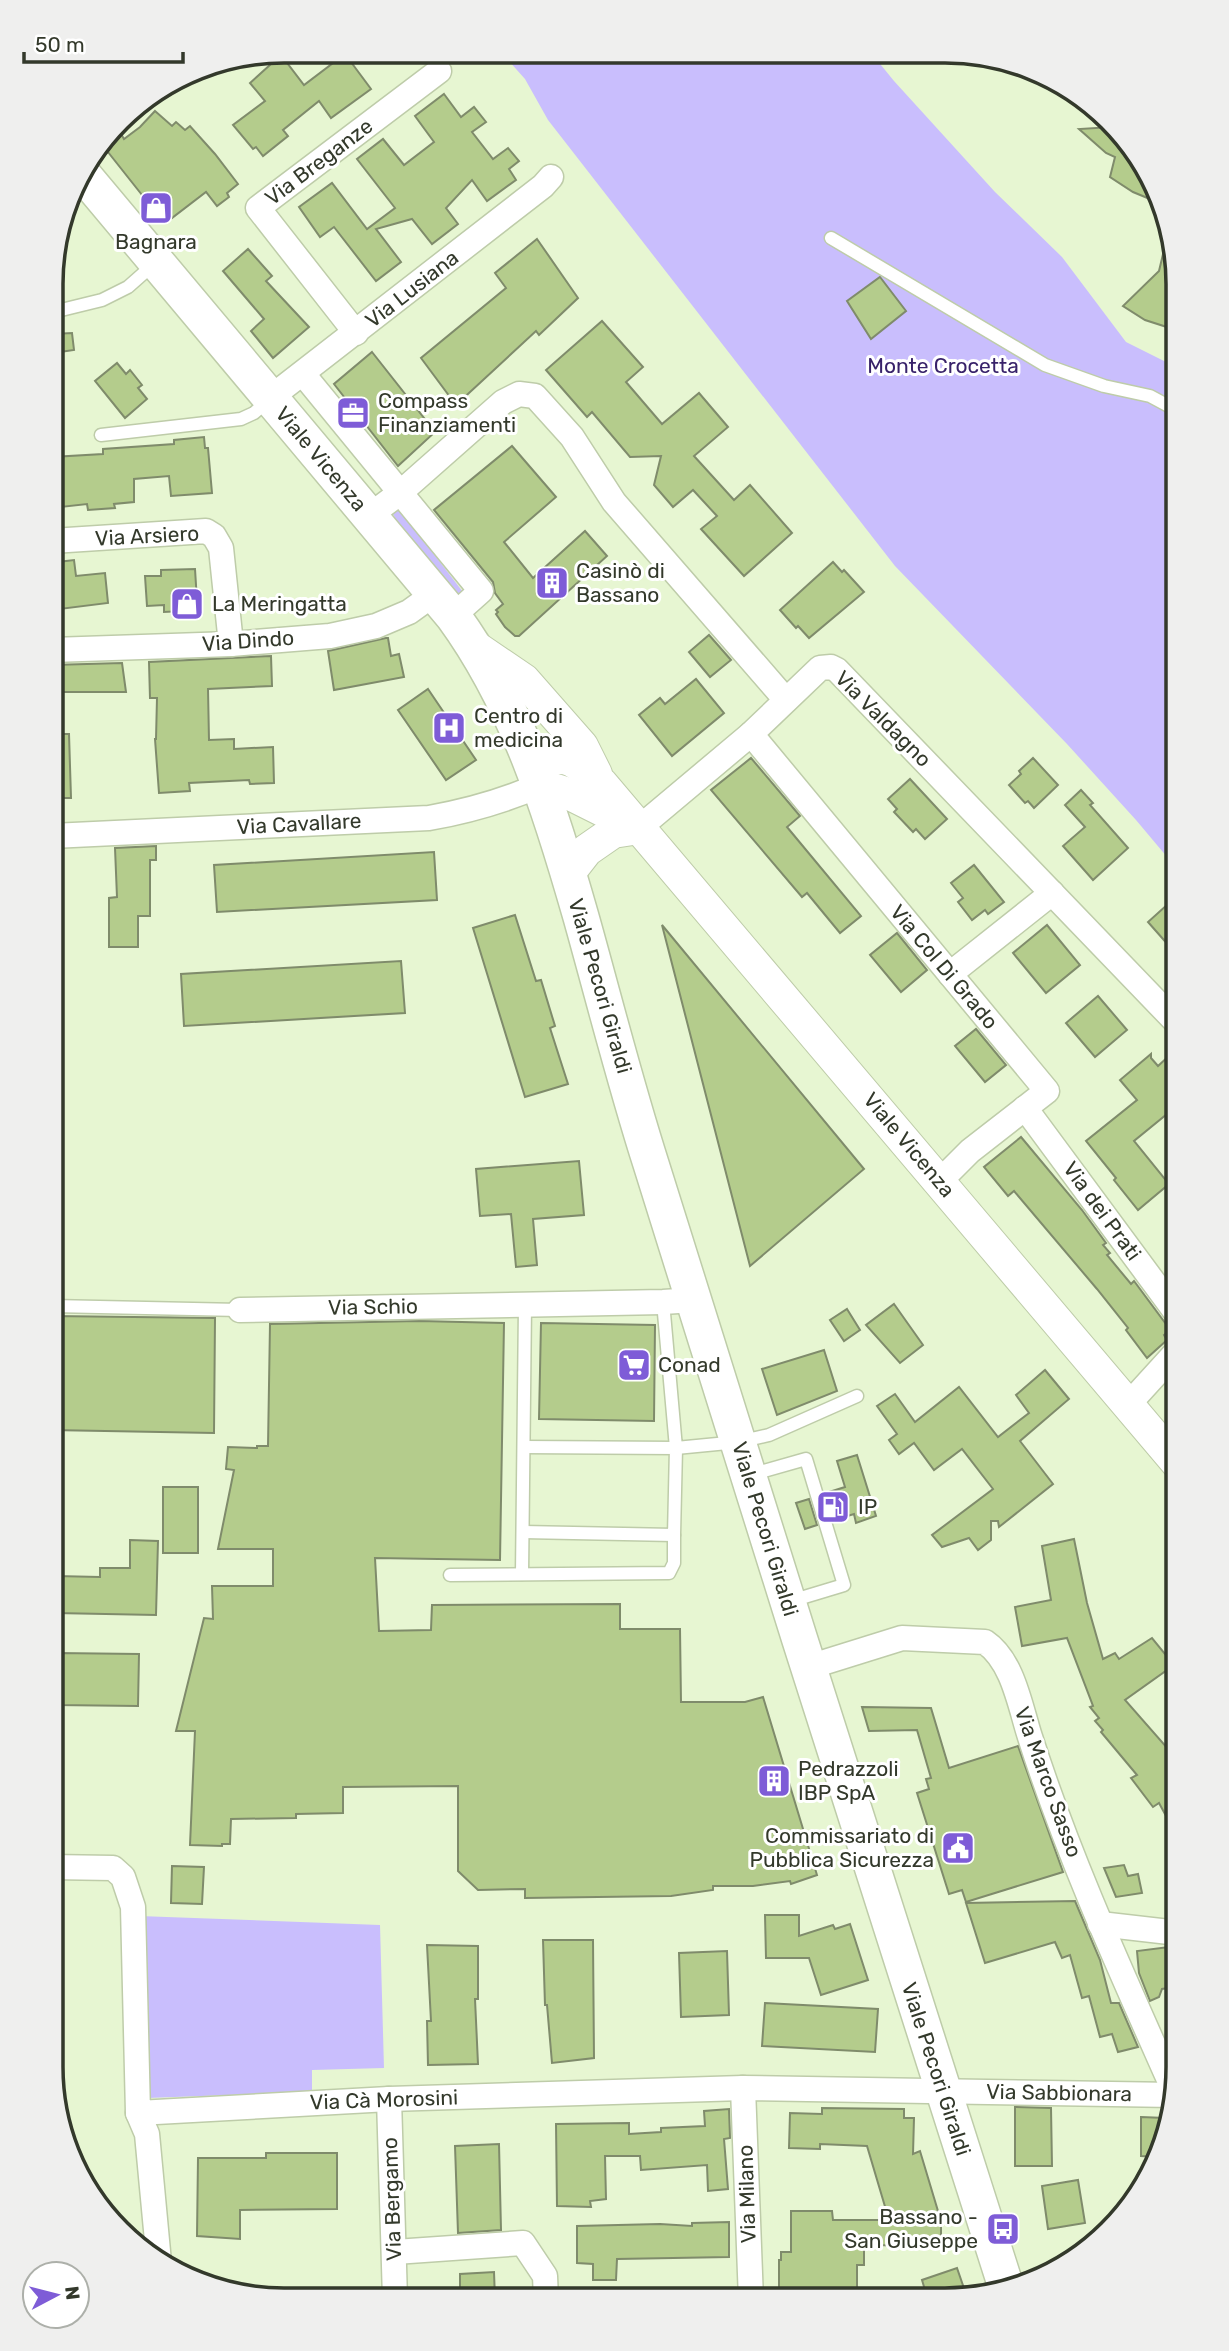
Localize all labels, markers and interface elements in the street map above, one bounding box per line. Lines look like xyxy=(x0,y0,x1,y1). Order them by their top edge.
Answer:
scale bar xyxy=(24,21,184,65)
text: 50 m xyxy=(35,32,85,57)
street label: Via Breganze xyxy=(260,113,377,210)
shop icon: Bagnara xyxy=(137,189,175,227)
place label: Bagnara xyxy=(115,229,197,254)
street label: Via Lusiana xyxy=(360,244,463,333)
park label: Monte Crocetta xyxy=(867,353,1019,378)
place label: Compass Finanziamenti xyxy=(378,388,516,437)
office icon: Compass Finanziamenti xyxy=(334,394,372,432)
street label: Viale Vicenza xyxy=(270,401,372,516)
street label: Via Arsiero xyxy=(94,520,200,551)
place label: Casinò di Bassano xyxy=(576,558,665,607)
building icon: Casinò di Bassano xyxy=(533,564,571,602)
shop icon: La Meringatta xyxy=(168,585,206,623)
place label: La Meringatta xyxy=(212,591,347,616)
street label: Via Dindo xyxy=(201,625,295,656)
street label: Via Valdagno xyxy=(830,665,937,772)
place label: Centro di medicina xyxy=(474,703,563,752)
hospital icon: Centro di medicina xyxy=(430,709,468,747)
street label: Via Cavallare xyxy=(236,808,362,839)
street label: Viale Pecori Giraldi xyxy=(564,896,637,1076)
street label: Via Col Di Grado xyxy=(885,899,1004,1034)
street label: Viale Vicenza xyxy=(858,1087,960,1202)
street label: Via dei Prati xyxy=(1058,1156,1147,1265)
street label: Via Schio xyxy=(328,1293,418,1320)
supermarket icon: Conad xyxy=(615,1346,653,1384)
place label: Conad xyxy=(658,1352,721,1377)
street label: Viale Pecori Giraldi xyxy=(727,1439,804,1619)
fuel station icon: IP xyxy=(814,1488,852,1526)
place label: IP xyxy=(858,1494,877,1519)
street label: Via Marco Sasso xyxy=(1010,1703,1087,1861)
place label: Pedrazzoli IBP SpA xyxy=(798,1756,898,1805)
building icon: Pedrazzoli IBP SpA xyxy=(755,1762,793,1800)
place label: Commissariato di Pubblica Sicurezza xyxy=(750,1823,934,1872)
public building icon: Commissariato di Pubblica Sicurezza xyxy=(939,1829,977,1867)
street label: Viale Pecori Giraldi xyxy=(897,1979,976,2159)
street label: Via Sabbionara xyxy=(986,2079,1132,2106)
street label: Via Cà Morosini xyxy=(309,2084,459,2115)
street label: Via Bergamo xyxy=(377,2137,406,2261)
street label: Via Milano xyxy=(732,2144,761,2244)
place label: Bassano - San Giuseppe xyxy=(844,2204,978,2253)
bus stop icon: Bassano - San Giuseppe xyxy=(984,2210,1022,2248)
north arrow xyxy=(21,2260,91,2330)
text: N xyxy=(60,2285,85,2301)

